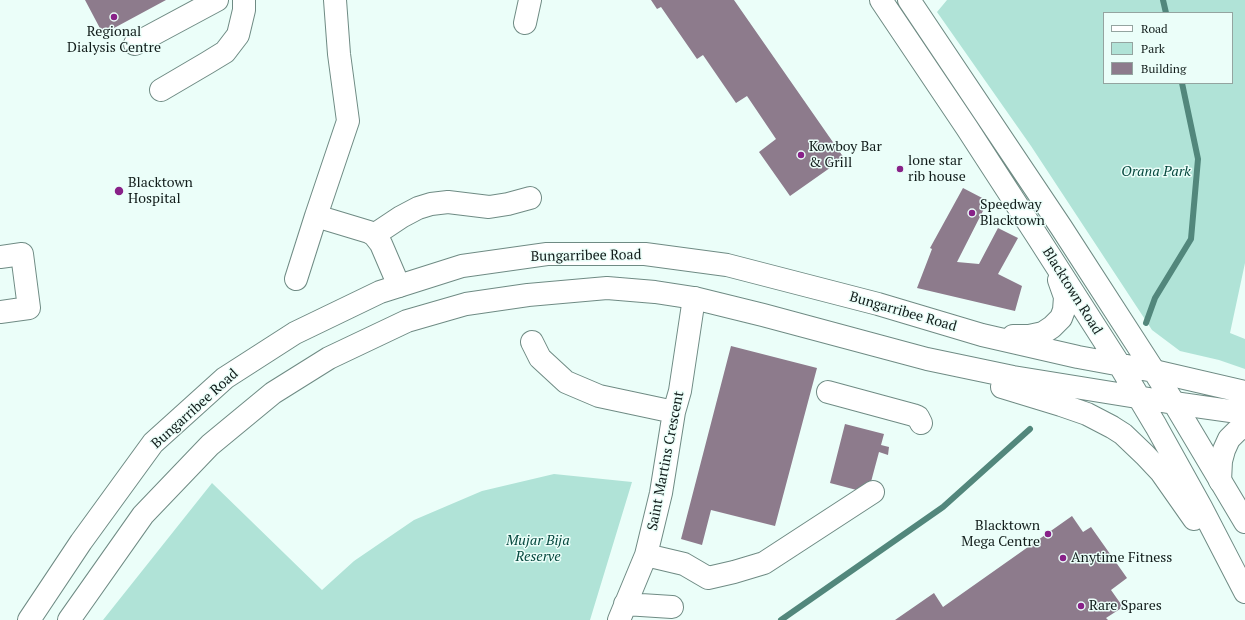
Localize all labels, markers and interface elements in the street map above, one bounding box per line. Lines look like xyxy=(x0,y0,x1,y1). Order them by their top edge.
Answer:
marker: Regional Dialysis Centre xyxy=(109,12,119,22)
legend xyxy=(1103,12,1233,84)
text: Road xyxy=(1141,21,1168,36)
place label: Regional Dialysis Centre xyxy=(67,24,161,56)
text: Park xyxy=(1141,41,1165,56)
text: Building xyxy=(1141,61,1186,76)
place label: Kowboy Bar & Grill xyxy=(809,139,882,172)
marker: Kowboy Bar & Grill xyxy=(796,150,806,160)
place label: lone star rib house xyxy=(908,153,966,186)
marker: lone star rib house xyxy=(895,164,905,174)
park label: Orana Park xyxy=(1121,164,1191,180)
place label: Blacktown Hospital xyxy=(128,175,193,208)
marker: Blacktown Hospital xyxy=(113,185,125,197)
place label: Speedway Blacktown xyxy=(980,197,1045,230)
marker: Speedway Blacktown xyxy=(967,208,977,218)
street label: Blacktown Road xyxy=(1038,244,1106,338)
street label: Bungarribee Road xyxy=(531,247,641,265)
street label: Bungarribee Road xyxy=(847,289,959,335)
street label: Bungarribee Road xyxy=(148,366,242,452)
street label: Saint Martins Crescent xyxy=(644,390,688,532)
place label: Blacktown Mega Centre xyxy=(961,518,1040,550)
marker: Blacktown Mega Centre xyxy=(1043,529,1053,539)
park label: Mujar Bija Reserve xyxy=(506,533,570,566)
place label: Anytime Fitness xyxy=(1071,550,1172,566)
marker: Anytime Fitness xyxy=(1058,553,1068,563)
place label: Rare Spares xyxy=(1089,598,1162,614)
marker: Rare Spares xyxy=(1076,601,1086,611)

